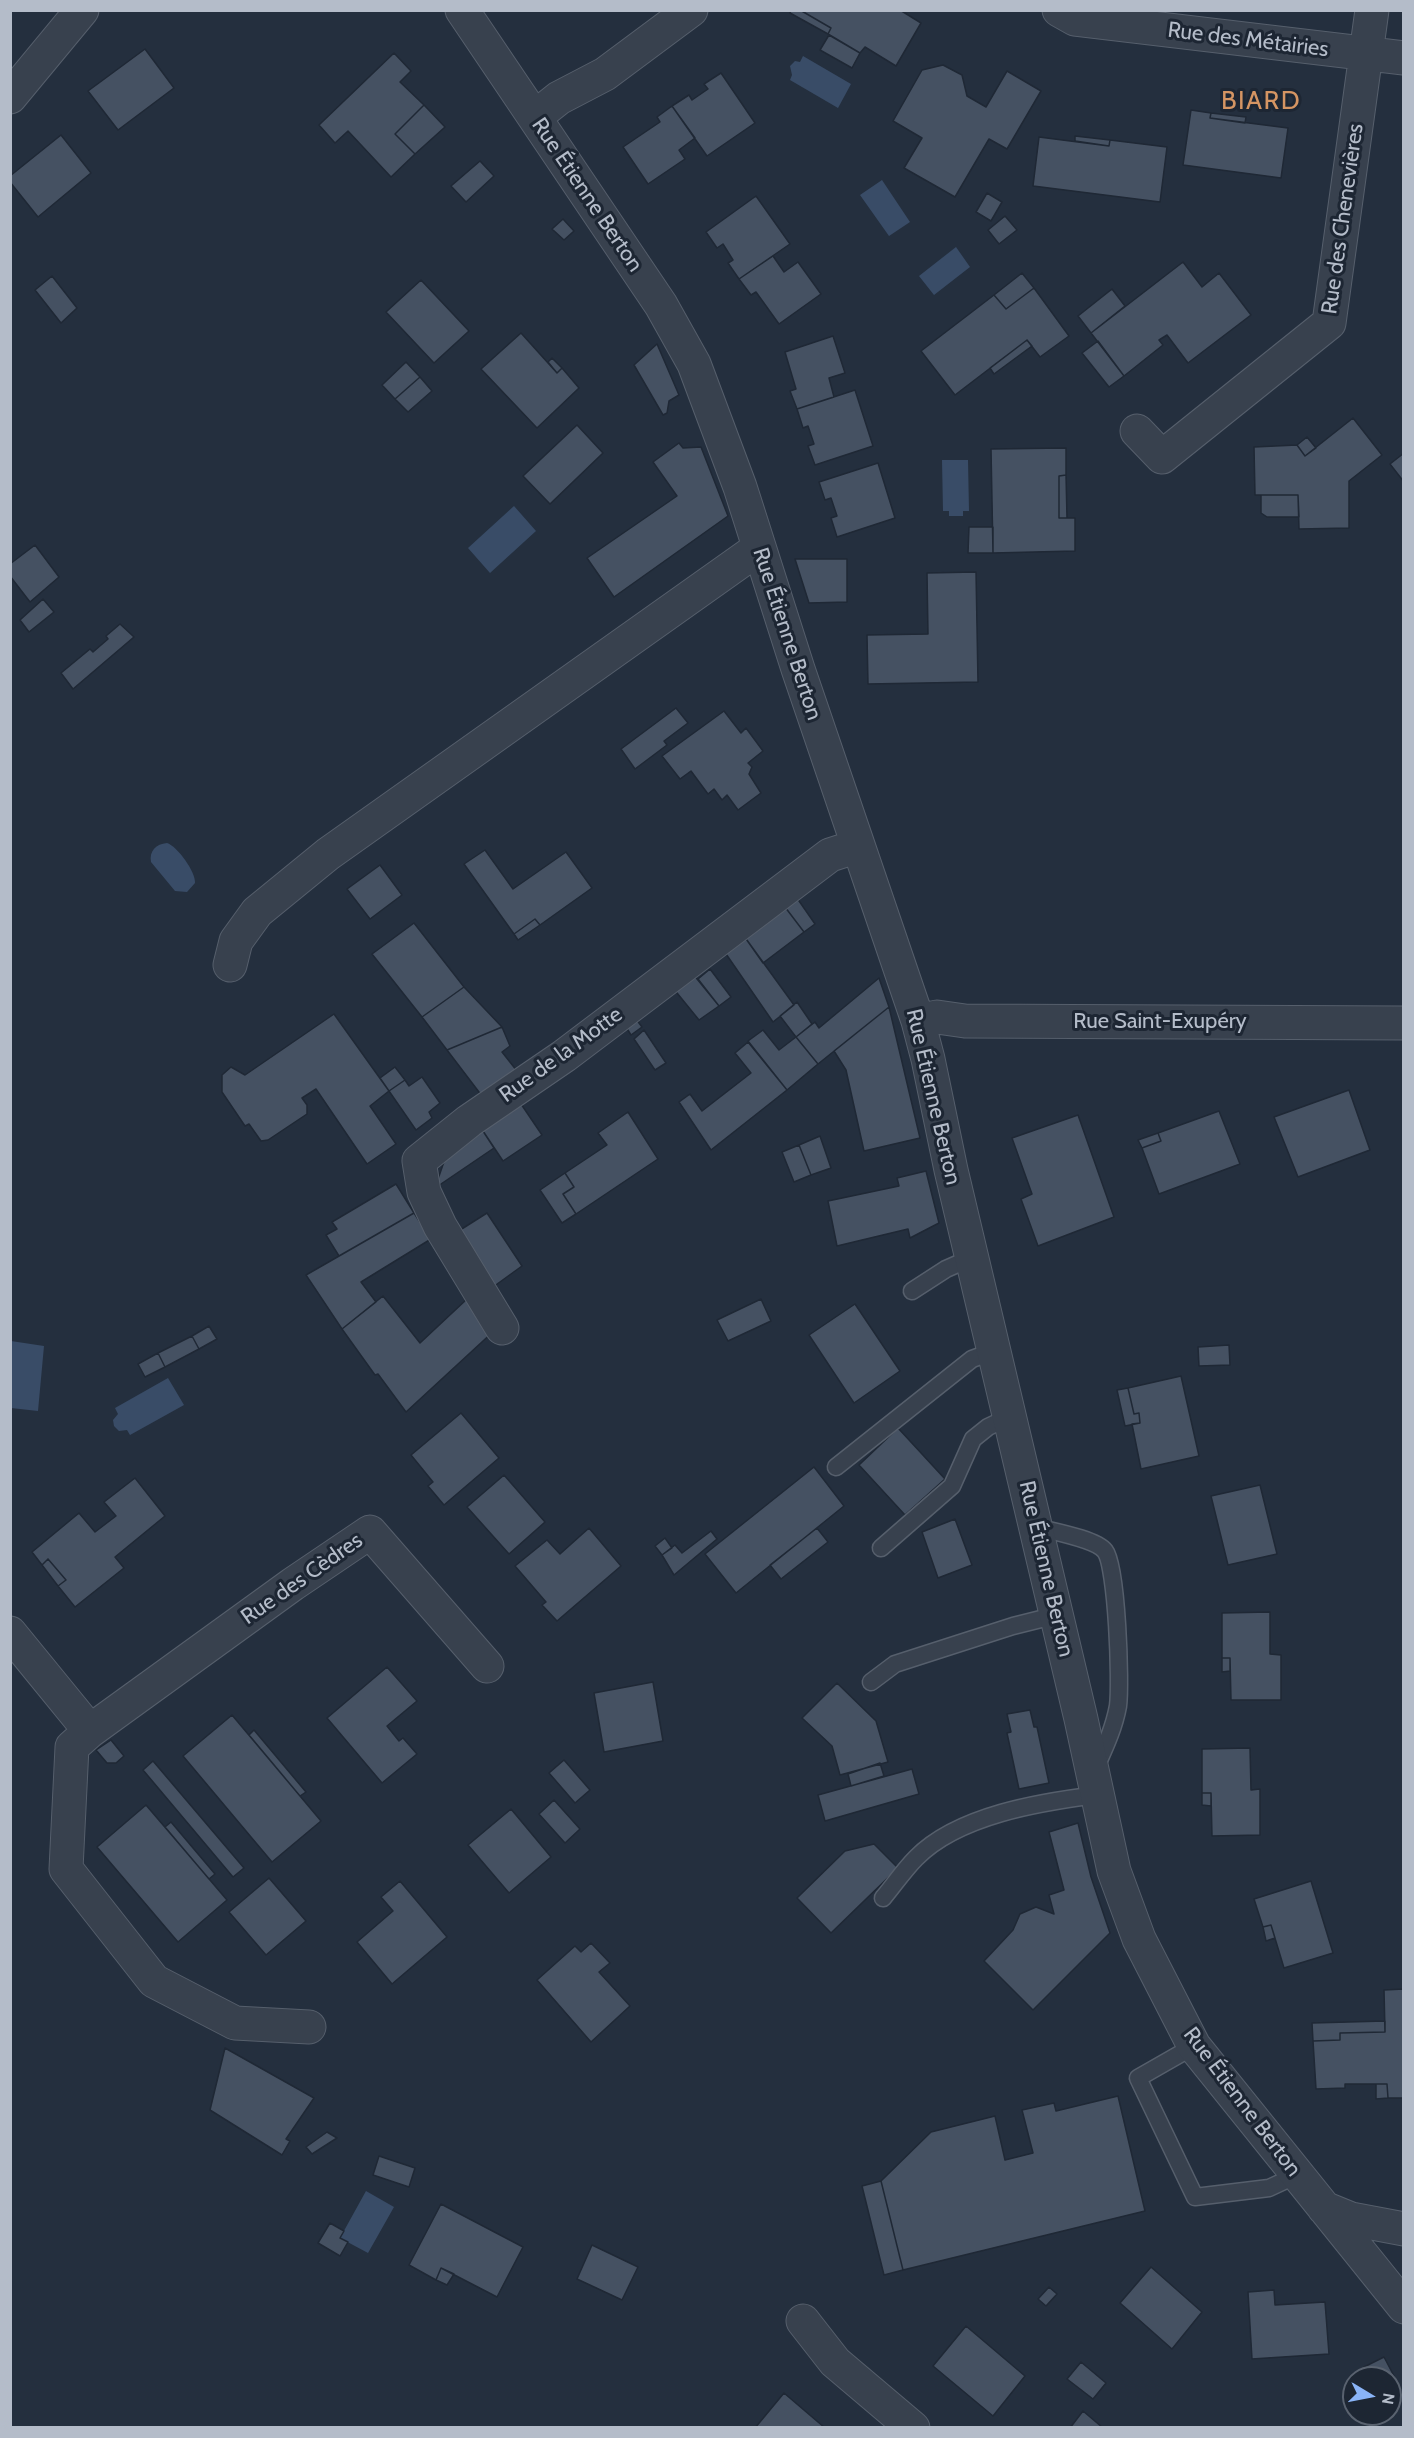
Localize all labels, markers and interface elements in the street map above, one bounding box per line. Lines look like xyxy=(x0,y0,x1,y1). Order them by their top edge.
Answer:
street label: Rue des Métairies xyxy=(1166,17,1330,63)
district label: BIARD xyxy=(1221,85,1301,117)
street label: Rue Étienne Berton xyxy=(526,113,648,277)
street label: Rue des Chenevières xyxy=(1317,122,1369,316)
street label: Rue Étienne Berton xyxy=(747,544,827,724)
street label: Rue de la Motte xyxy=(494,1002,628,1108)
street label: Rue Étienne Berton xyxy=(900,1006,966,1188)
street label: Rue Saint-Exupéry xyxy=(1073,1009,1247,1035)
street label: Rue Étienne Berton xyxy=(1013,1478,1079,1660)
street label: Rue des Cèdres xyxy=(236,1527,368,1631)
street label: Rue Étienne Berton xyxy=(1177,2022,1307,2182)
north arrow xyxy=(1342,2366,1402,2426)
text: N xyxy=(1378,2392,1399,2406)

